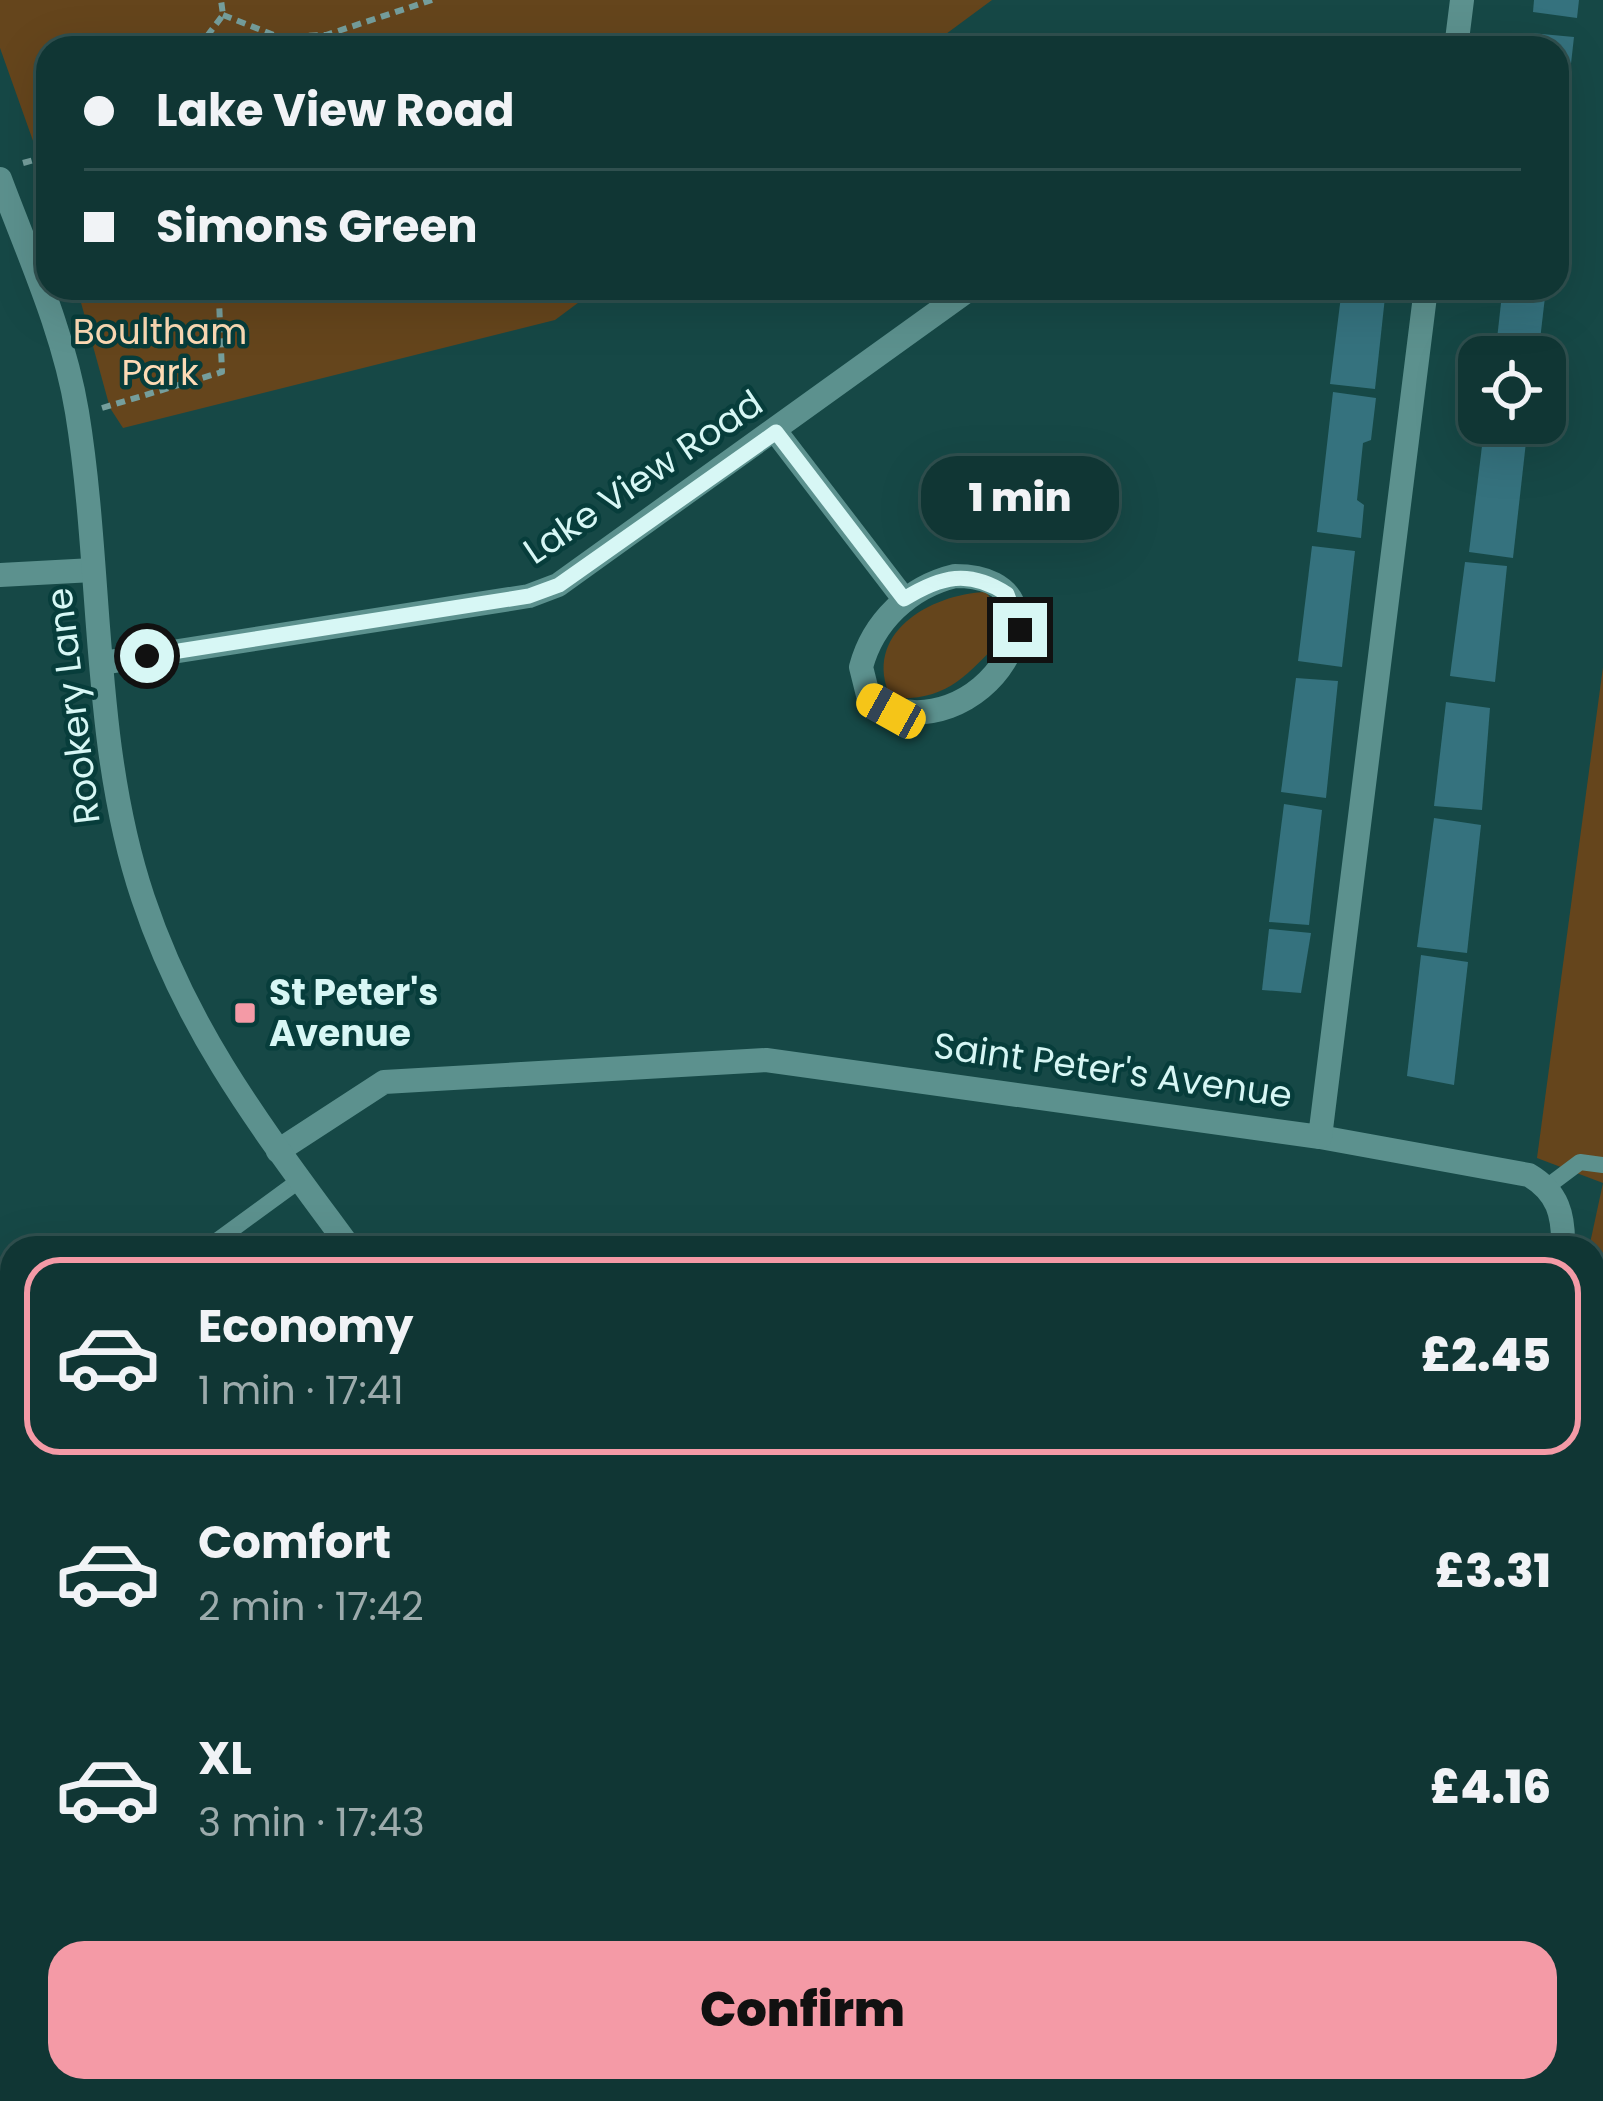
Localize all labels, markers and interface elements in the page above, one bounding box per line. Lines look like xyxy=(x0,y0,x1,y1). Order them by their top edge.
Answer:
text: Lake View Road xyxy=(156,79,515,142)
text: Simons Green xyxy=(156,195,478,258)
park label: Boultham Park xyxy=(73,306,247,398)
map controls xyxy=(1458,336,1566,444)
button: locate xyxy=(1458,336,1566,444)
street label: Lake View Road xyxy=(513,378,773,576)
callout: 1 min xyxy=(921,456,1119,540)
text: 1 min xyxy=(969,470,1071,525)
street label: Rookery Lane xyxy=(33,585,113,827)
route end xyxy=(993,603,1047,657)
route start xyxy=(120,629,174,683)
car xyxy=(851,678,931,744)
place label: St Peter's Avenue xyxy=(269,967,438,1059)
marker: St Peter's Avenue xyxy=(232,1000,258,1026)
street label: Saint Peter's Avenue xyxy=(931,1020,1295,1120)
text: Economy xyxy=(198,1295,413,1358)
icon: car xyxy=(54,1302,162,1410)
text: £2.45 xyxy=(1421,1324,1551,1387)
text: 1 min · 17:41 xyxy=(198,1363,404,1418)
text: Comfort xyxy=(198,1511,391,1574)
icon: car xyxy=(54,1518,162,1626)
text: £3.31 xyxy=(1435,1540,1551,1603)
text: 2 min · 17:42 xyxy=(198,1579,424,1634)
text: XL xyxy=(198,1727,252,1790)
icon: car xyxy=(54,1734,162,1842)
text: £4.16 xyxy=(1430,1756,1551,1819)
text: 3 min · 17:43 xyxy=(198,1795,425,1850)
button: Confirm xyxy=(48,1941,1557,2079)

